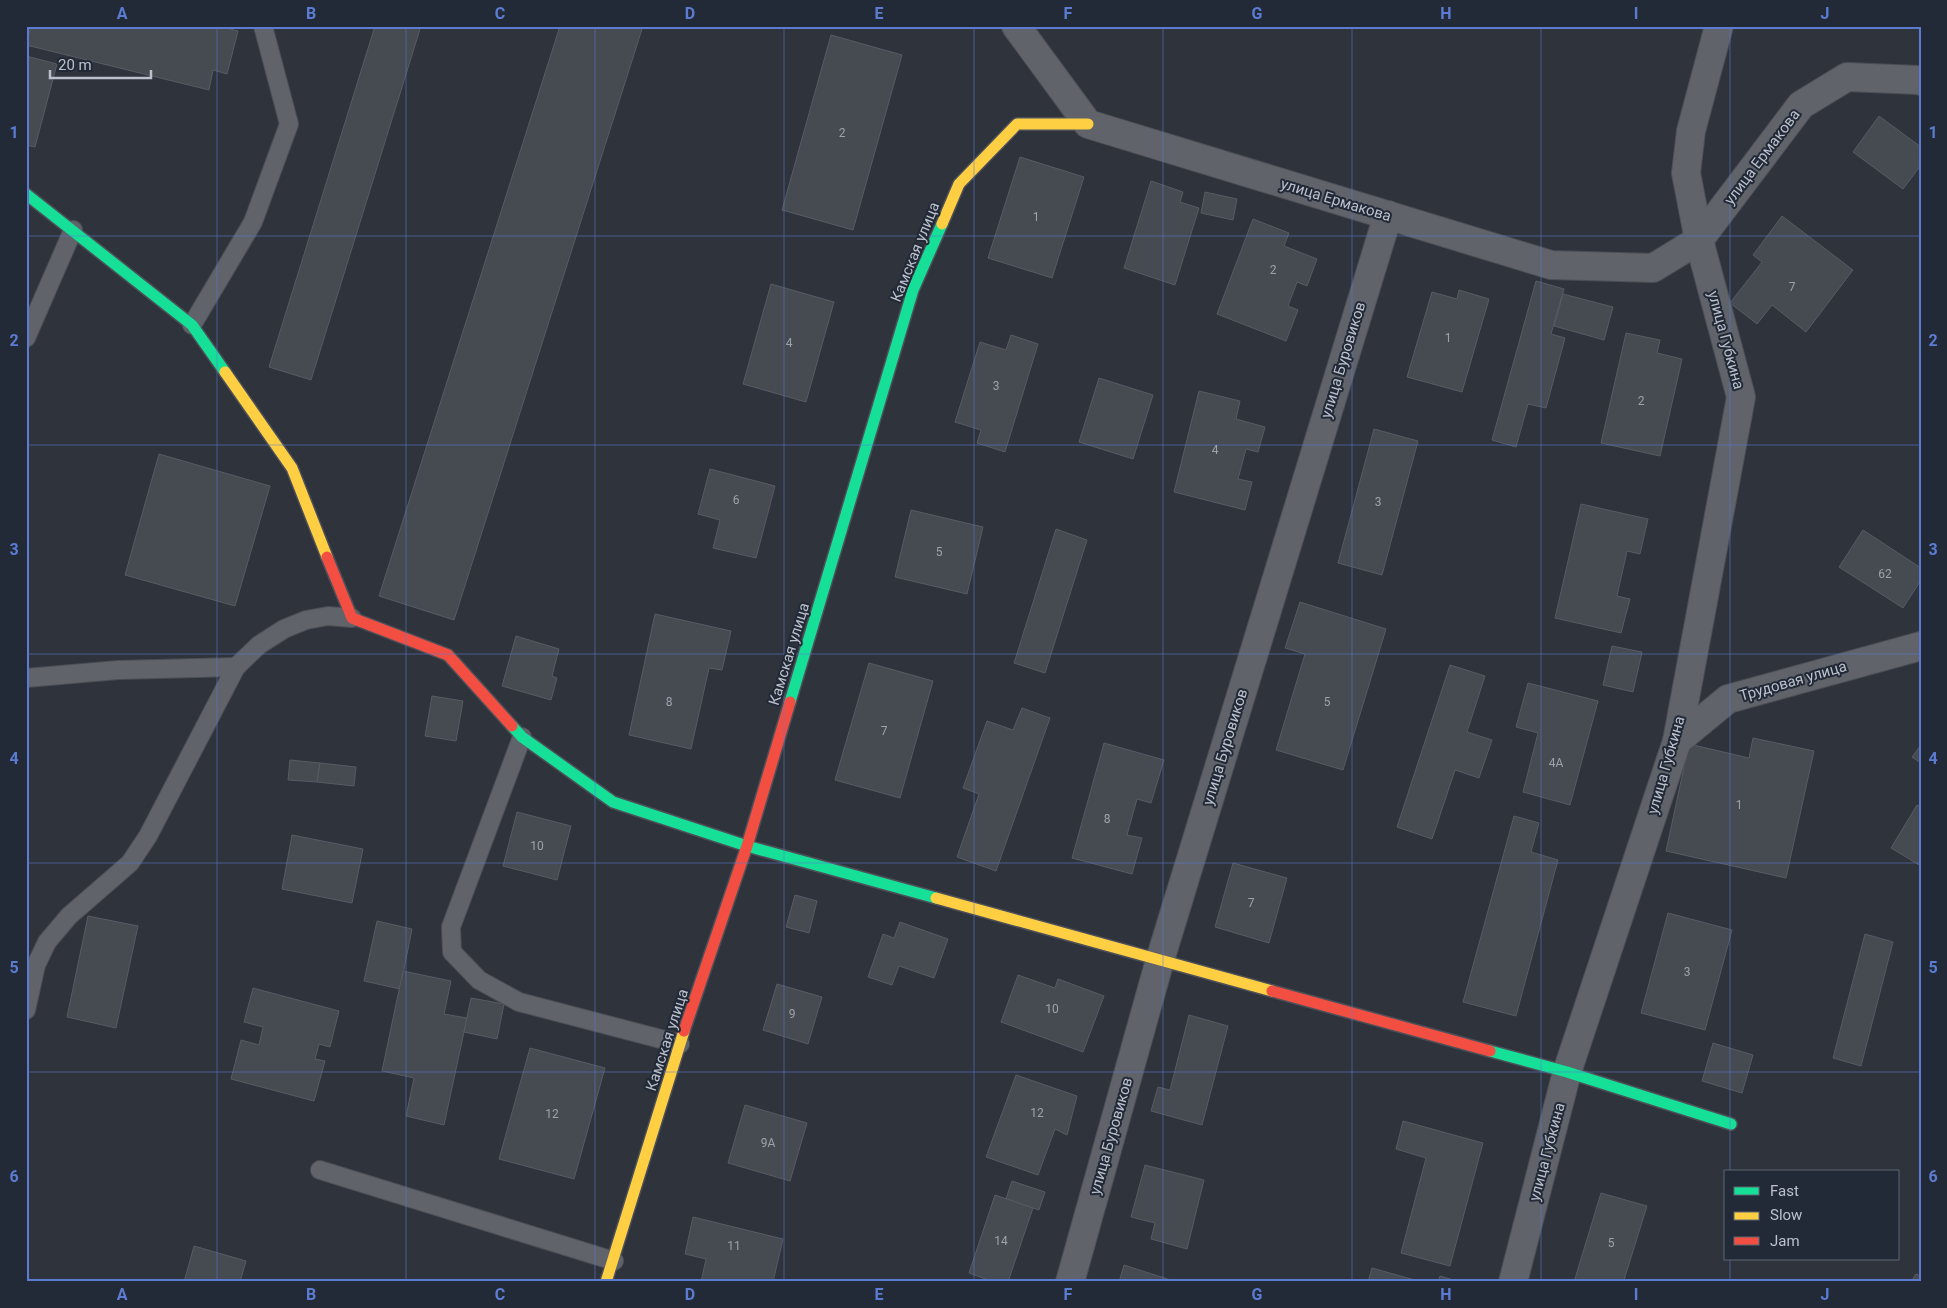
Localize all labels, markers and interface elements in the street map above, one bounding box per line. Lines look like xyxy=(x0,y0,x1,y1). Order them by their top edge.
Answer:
text: A xyxy=(117,4,128,23)
text: B xyxy=(306,4,316,23)
text: C xyxy=(495,4,505,23)
text: D xyxy=(685,4,695,23)
text: E xyxy=(875,4,884,23)
text: F xyxy=(1064,4,1073,23)
text: G xyxy=(1252,4,1263,23)
text: H xyxy=(1440,4,1452,23)
text: I xyxy=(1634,4,1638,23)
text: J xyxy=(1821,4,1829,23)
scale bar xyxy=(50,48,151,80)
text: 20 m xyxy=(58,56,92,74)
street label: улица Ермакова xyxy=(1720,106,1804,208)
text: 1 xyxy=(9,123,19,142)
text: 1 xyxy=(1928,123,1938,142)
house number: 2 xyxy=(839,126,846,140)
street label: улица Ермакова xyxy=(1279,175,1393,225)
street label: Камская улица xyxy=(887,199,943,305)
house number: 1 xyxy=(1033,210,1039,224)
house number: 2 xyxy=(1270,263,1277,277)
house number: 7 xyxy=(1789,280,1796,294)
street label: улица Губкина xyxy=(1704,289,1748,391)
street label: улица Буровиков xyxy=(1317,300,1369,420)
text: 2 xyxy=(9,331,19,350)
house number: 1 xyxy=(1445,331,1451,345)
text: 2 xyxy=(1928,331,1938,350)
house number: 4 xyxy=(786,336,793,350)
house number: 3 xyxy=(993,379,999,393)
house number: 2 xyxy=(1638,394,1645,408)
house number: 4 xyxy=(1212,443,1219,457)
house number: 6 xyxy=(733,493,740,507)
house number: 3 xyxy=(1375,495,1381,509)
text: 3 xyxy=(9,540,19,559)
text: 3 xyxy=(1928,540,1938,559)
house number: 5 xyxy=(936,545,943,559)
house number: 62 xyxy=(1878,567,1892,581)
street label: Камская улица xyxy=(765,601,813,707)
street label: Трудовая улица xyxy=(1737,657,1849,705)
street label: улица Буровиков xyxy=(1199,687,1251,807)
house number: 8 xyxy=(666,695,673,709)
house number: 5 xyxy=(1324,695,1331,709)
street label: улица Губкина xyxy=(1643,714,1689,816)
house number: 7 xyxy=(881,724,888,738)
text: 4 xyxy=(9,749,19,768)
text: 4 xyxy=(1928,749,1938,768)
house number: 4А xyxy=(1549,756,1563,770)
house number: 1 xyxy=(1736,798,1742,812)
house number: 8 xyxy=(1104,812,1111,826)
house number: 10 xyxy=(530,839,544,853)
house number: 7 xyxy=(1248,896,1255,910)
text: 5 xyxy=(9,958,19,977)
text: 5 xyxy=(1928,958,1938,977)
house number: 3 xyxy=(1684,965,1690,979)
street label: Камская улица xyxy=(642,987,692,1093)
house number: 10 xyxy=(1045,1002,1059,1016)
house number: 9 xyxy=(789,1007,795,1021)
street label: улица Буровиков xyxy=(1086,1075,1136,1197)
street label: улица Губкина xyxy=(1525,1101,1569,1203)
house number: 12 xyxy=(1030,1106,1044,1120)
house number: 12 xyxy=(545,1107,559,1121)
house number: 9А xyxy=(761,1136,775,1150)
text: 6 xyxy=(9,1167,19,1186)
text: 6 xyxy=(1928,1167,1938,1186)
legend xyxy=(1724,1170,1900,1260)
text: Fast xyxy=(1770,1182,1799,1200)
text: Slow xyxy=(1770,1206,1802,1224)
text: Jam xyxy=(1770,1232,1800,1250)
house number: 14 xyxy=(994,1234,1008,1248)
house number: 5 xyxy=(1608,1236,1615,1250)
house number: 11 xyxy=(727,1239,741,1253)
text: A xyxy=(117,1285,128,1304)
text: B xyxy=(306,1285,316,1304)
text: C xyxy=(495,1285,505,1304)
text: D xyxy=(685,1285,695,1304)
text: E xyxy=(875,1285,884,1304)
text: F xyxy=(1064,1285,1073,1304)
text: G xyxy=(1252,1285,1263,1304)
text: H xyxy=(1440,1285,1452,1304)
text: I xyxy=(1634,1285,1638,1304)
text: J xyxy=(1821,1285,1829,1304)

